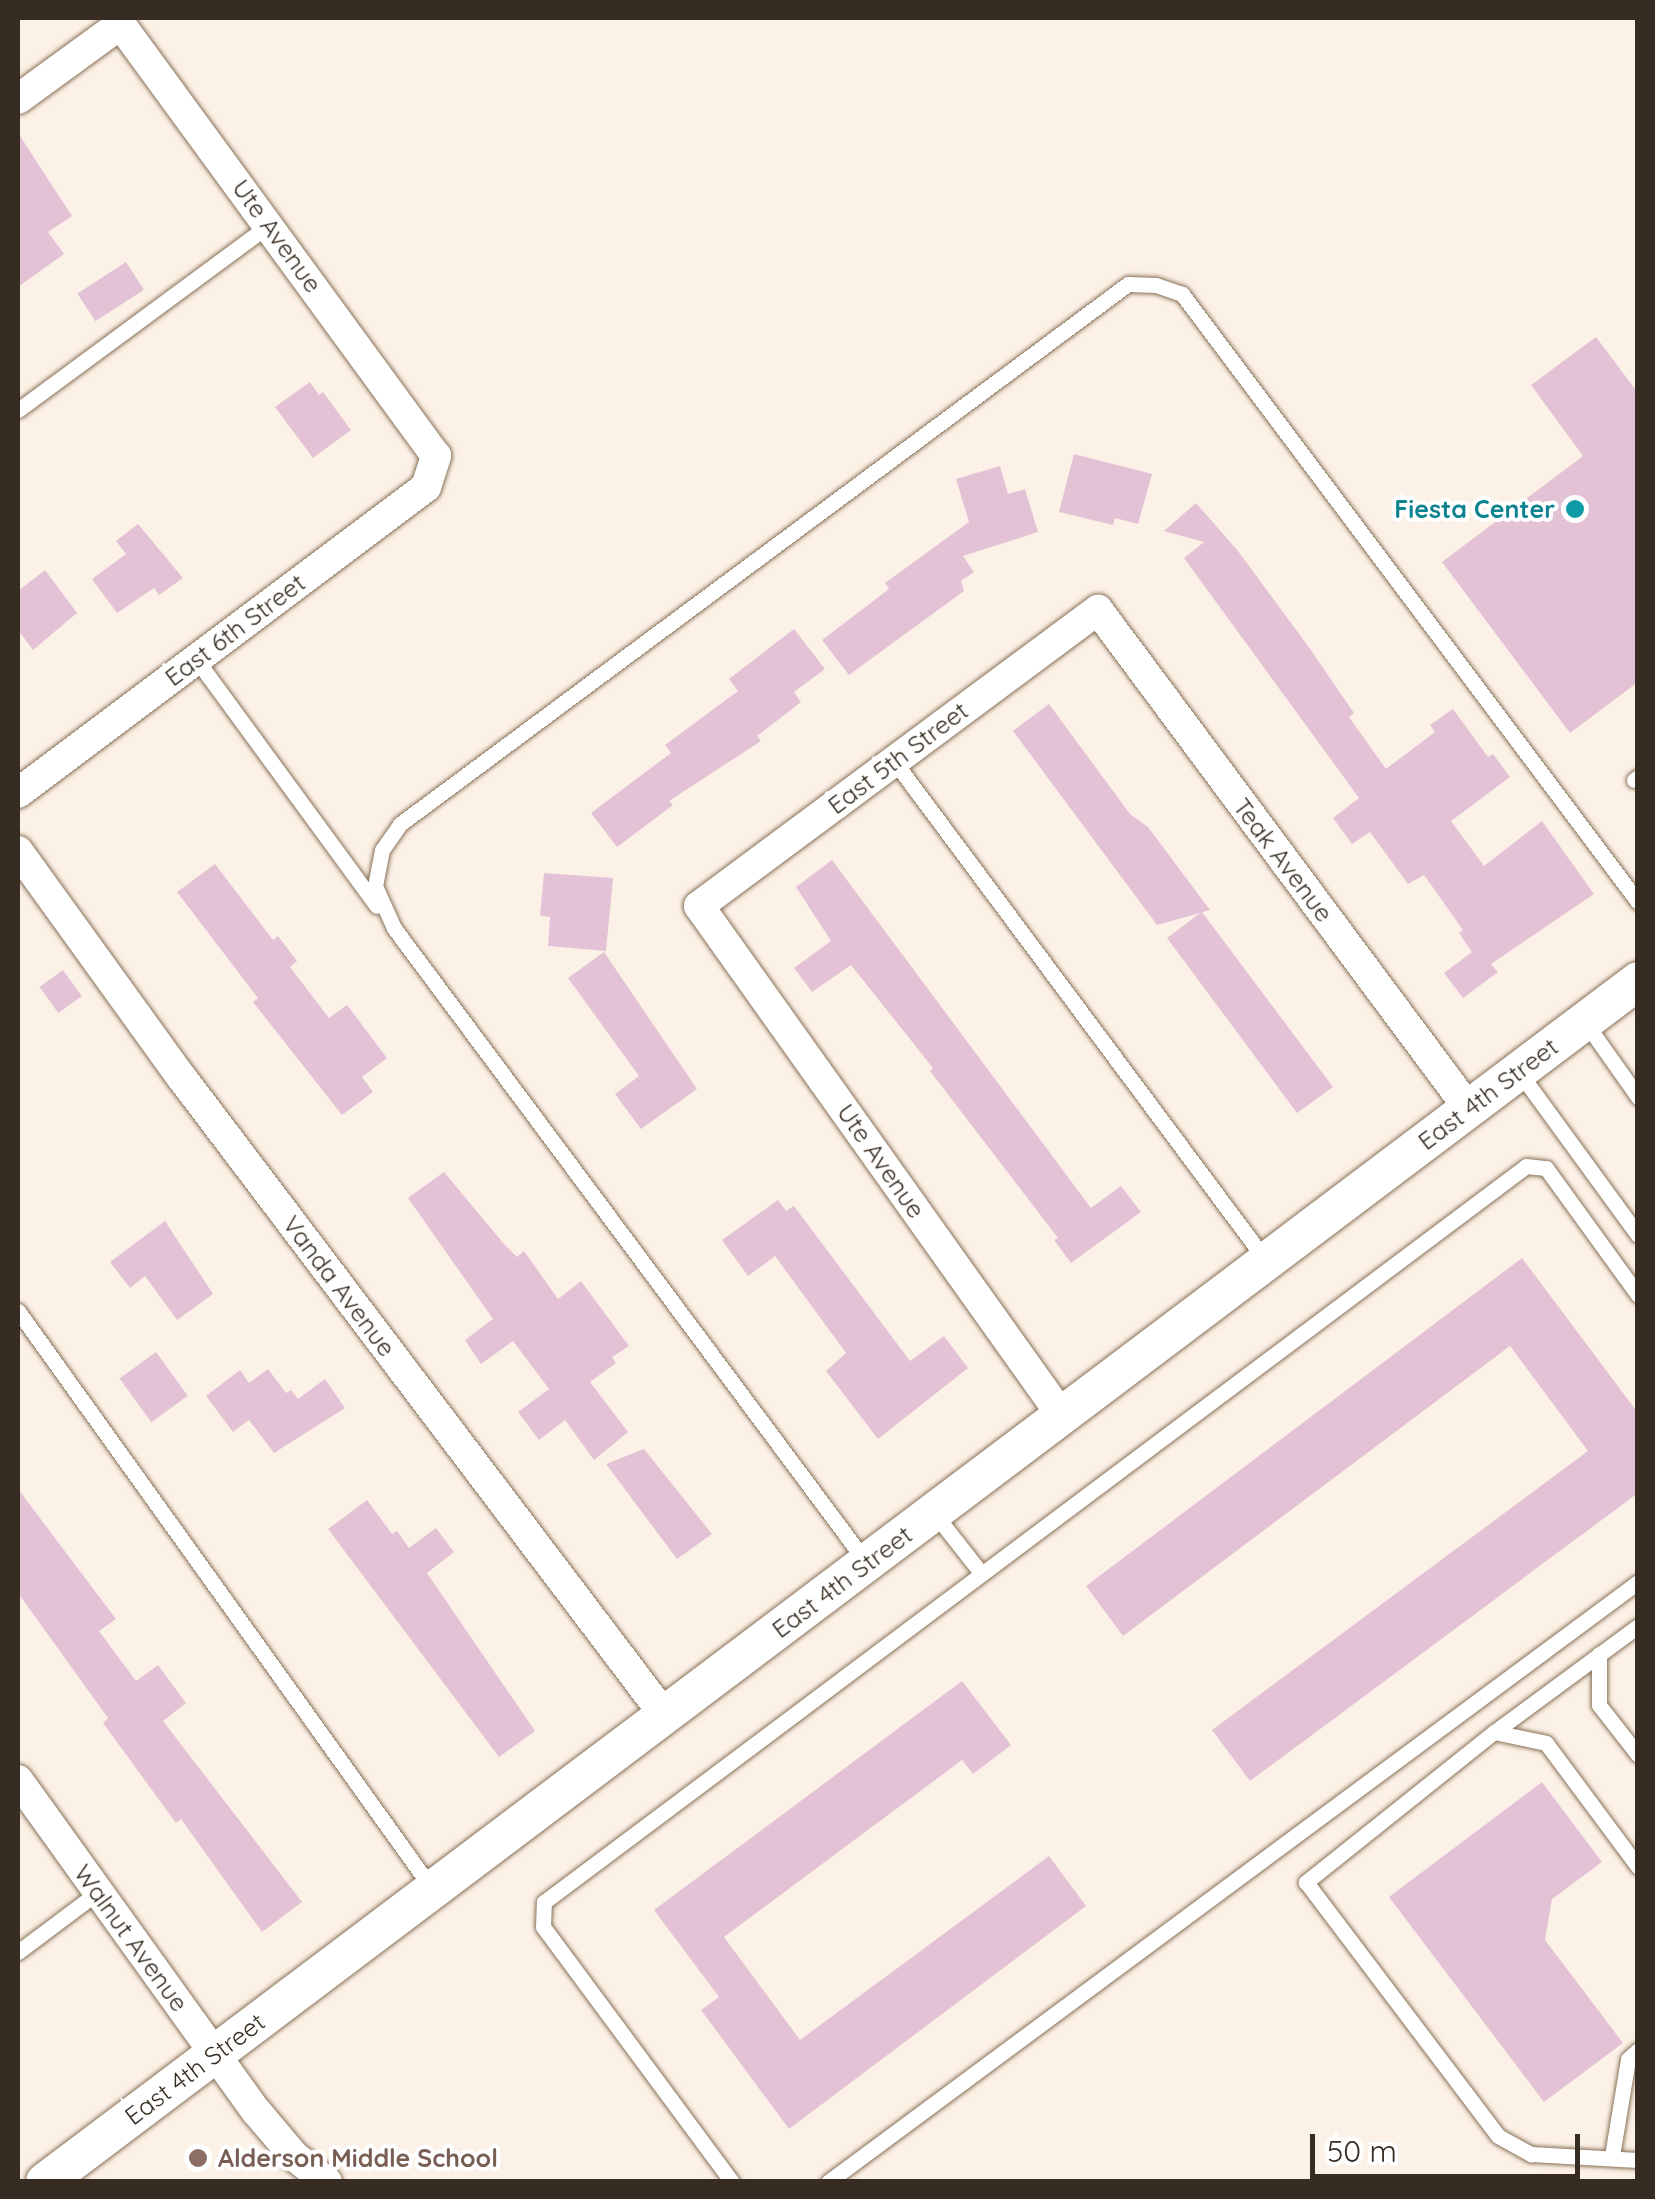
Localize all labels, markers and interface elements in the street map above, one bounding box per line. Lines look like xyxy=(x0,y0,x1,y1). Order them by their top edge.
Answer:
street label: Ute Avenue xyxy=(226,174,328,298)
place label: Fiesta Center xyxy=(1394,494,1555,524)
marker: Fiesta Center xyxy=(1564,498,1586,520)
street label: East 6th Street xyxy=(159,568,311,692)
street label: East 5th Street xyxy=(822,696,974,820)
street label: Teak Avenue xyxy=(1227,792,1339,928)
street label: East 4th Street xyxy=(1412,1032,1564,1156)
street label: Ute Avenue xyxy=(831,1098,931,1224)
street label: Vanda Avenue xyxy=(276,1210,402,1362)
street label: East 4th Street xyxy=(766,1520,918,1644)
street label: Walnut Avenue xyxy=(68,1859,194,2017)
street label: East 4th Street xyxy=(119,2007,271,2131)
scale bar xyxy=(1315,2114,1585,2176)
text: 50 m xyxy=(1327,2132,1397,2170)
place label: Alderson Middle School xyxy=(218,2143,498,2173)
marker: Alderson Middle School xyxy=(187,2147,209,2169)

